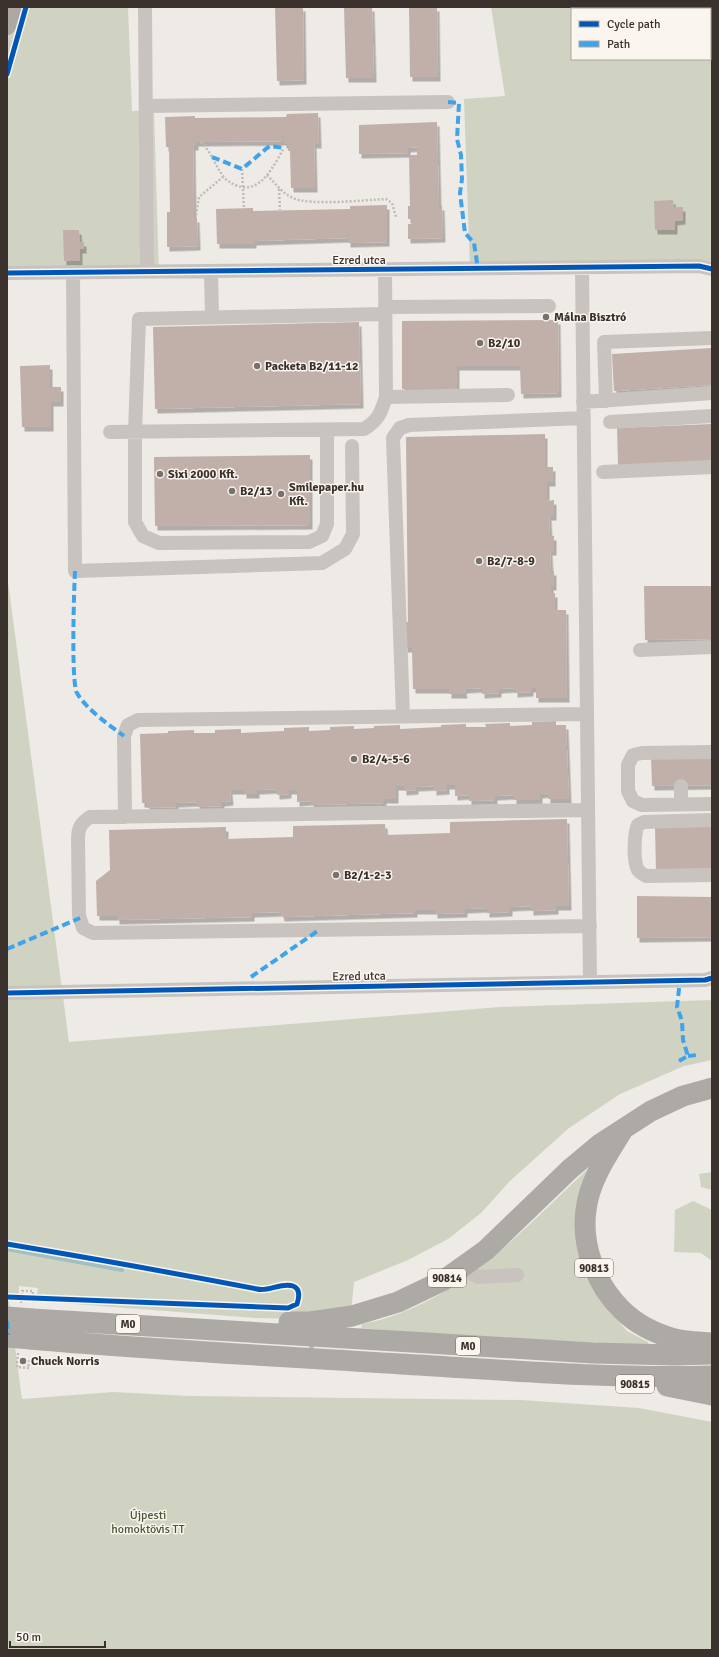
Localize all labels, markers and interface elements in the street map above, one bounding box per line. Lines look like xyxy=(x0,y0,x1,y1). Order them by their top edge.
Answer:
legend xyxy=(571,8,711,60)
text: Cycle path xyxy=(607,17,660,32)
text: Path xyxy=(607,37,630,52)
street label: Ezred utca xyxy=(332,253,386,268)
place label: Málna Bisztró xyxy=(554,310,626,325)
marker: Málna Bisztró xyxy=(541,312,551,322)
place label: B2/10 xyxy=(488,336,521,351)
marker: B2/10 xyxy=(475,338,485,348)
place label: Packeta B2/11-12 xyxy=(265,359,358,374)
marker: Packeta B2/11-12 xyxy=(252,361,262,371)
place label: Sixi 2000 Kft. xyxy=(168,467,238,482)
marker: Sixi 2000 Kft. xyxy=(155,469,165,479)
place label: Smilepaper.hu Kft. xyxy=(289,480,364,509)
place label: B2/13 xyxy=(240,484,272,499)
marker: B2/13 xyxy=(227,486,237,496)
marker: Smilepaper.hu Kft. xyxy=(276,489,286,499)
place label: B2/7-8-9 xyxy=(487,554,535,569)
marker: B2/7-8-9 xyxy=(474,556,484,566)
place label: B2/4-5-6 xyxy=(362,752,410,767)
marker: B2/4-5-6 xyxy=(349,754,359,764)
place label: B2/1-2-3 xyxy=(344,868,391,883)
marker: B2/1-2-3 xyxy=(331,870,341,880)
street label: Ezred utca xyxy=(332,969,386,984)
road number: 90813 xyxy=(575,1259,613,1277)
road number: 90814 xyxy=(428,1269,466,1287)
road number: M0 xyxy=(116,1315,140,1333)
road number: M0 xyxy=(456,1337,480,1355)
place label: Chuck Norris xyxy=(31,1354,100,1369)
marker: Chuck Norris xyxy=(18,1356,28,1366)
road number: 90815 xyxy=(616,1375,654,1393)
park label: Újpesti homoktövis TT xyxy=(111,1508,185,1537)
scale bar xyxy=(10,1623,105,1649)
text: 50 m xyxy=(16,1630,41,1645)

